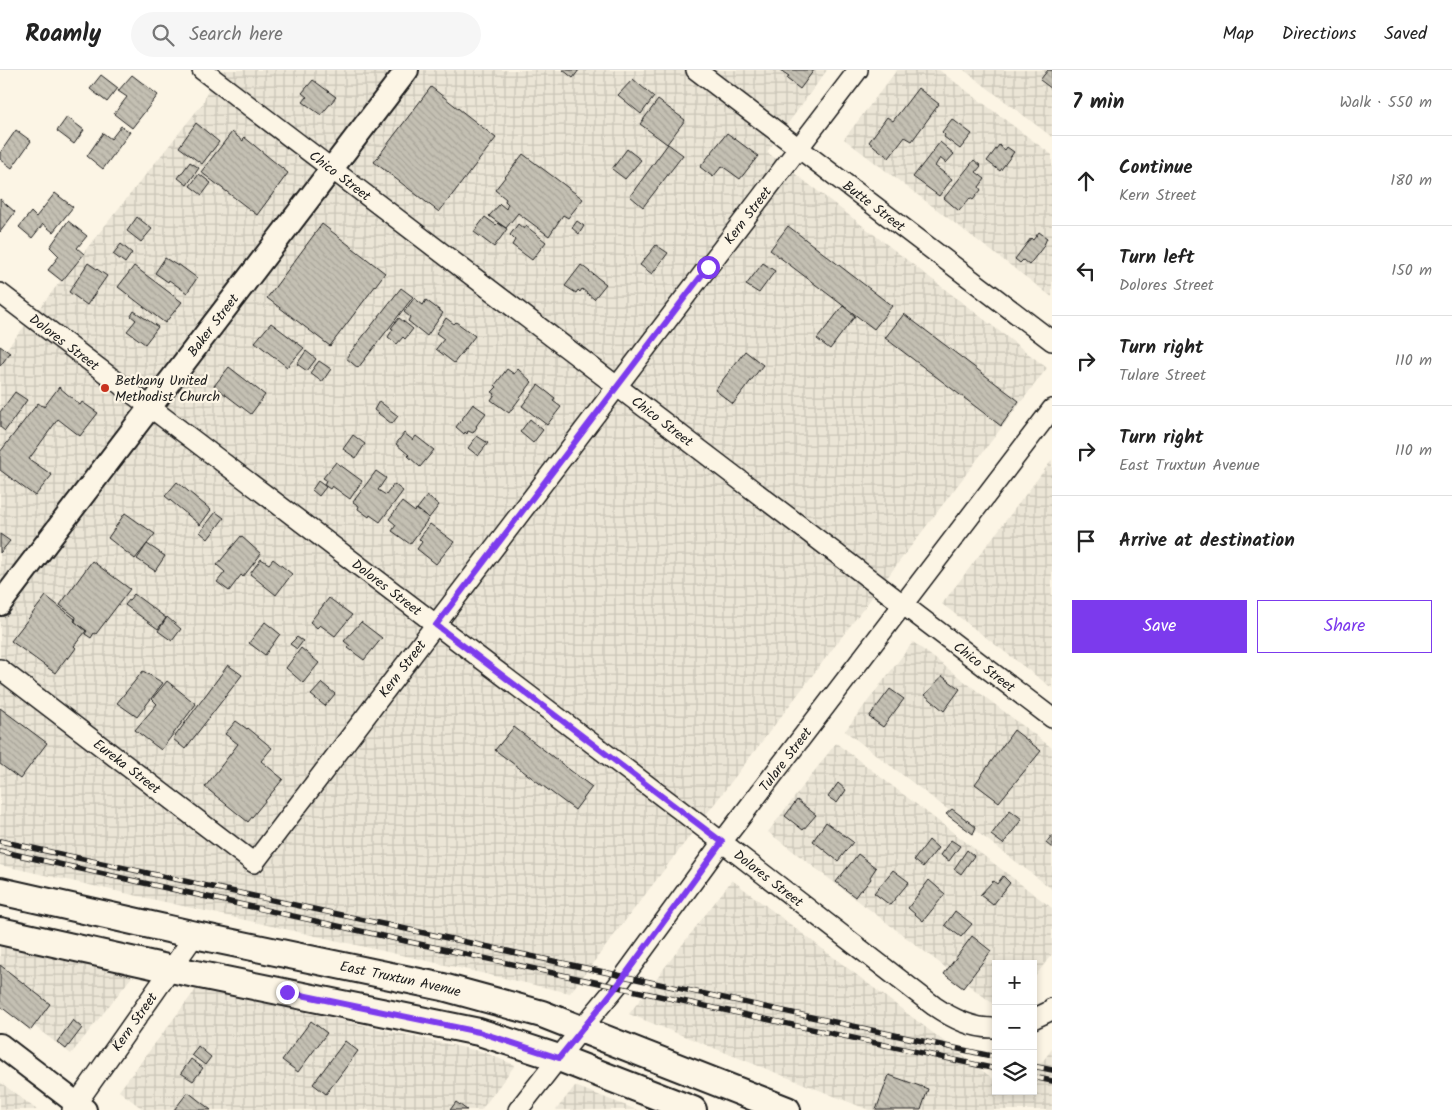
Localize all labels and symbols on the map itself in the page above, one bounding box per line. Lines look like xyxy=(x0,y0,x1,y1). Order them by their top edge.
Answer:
street label: Chico Street xyxy=(304,145,376,208)
street label: Butte Street xyxy=(838,175,910,238)
street label: Kern Street xyxy=(719,182,778,249)
route start xyxy=(697,256,720,279)
street label: Baker Street xyxy=(182,289,245,362)
street label: Dolores Street xyxy=(24,309,104,377)
place label: Bethany United Methodist Church xyxy=(115,370,220,408)
marker: Bethany United Methodist Church xyxy=(99,382,111,394)
street label: Chico Street xyxy=(626,391,698,453)
street label: Dolores Street xyxy=(346,554,427,622)
street label: Kern Street xyxy=(374,635,433,703)
street label: Chico Street xyxy=(948,636,1020,699)
street label: Tulare Street xyxy=(754,722,818,797)
street label: Eureka Street xyxy=(88,734,166,800)
street label: Dolores Street xyxy=(728,845,808,913)
street label: East Truxtun Avenue xyxy=(338,956,464,1004)
route end xyxy=(276,981,299,1004)
street label: Kern Street xyxy=(106,988,164,1056)

